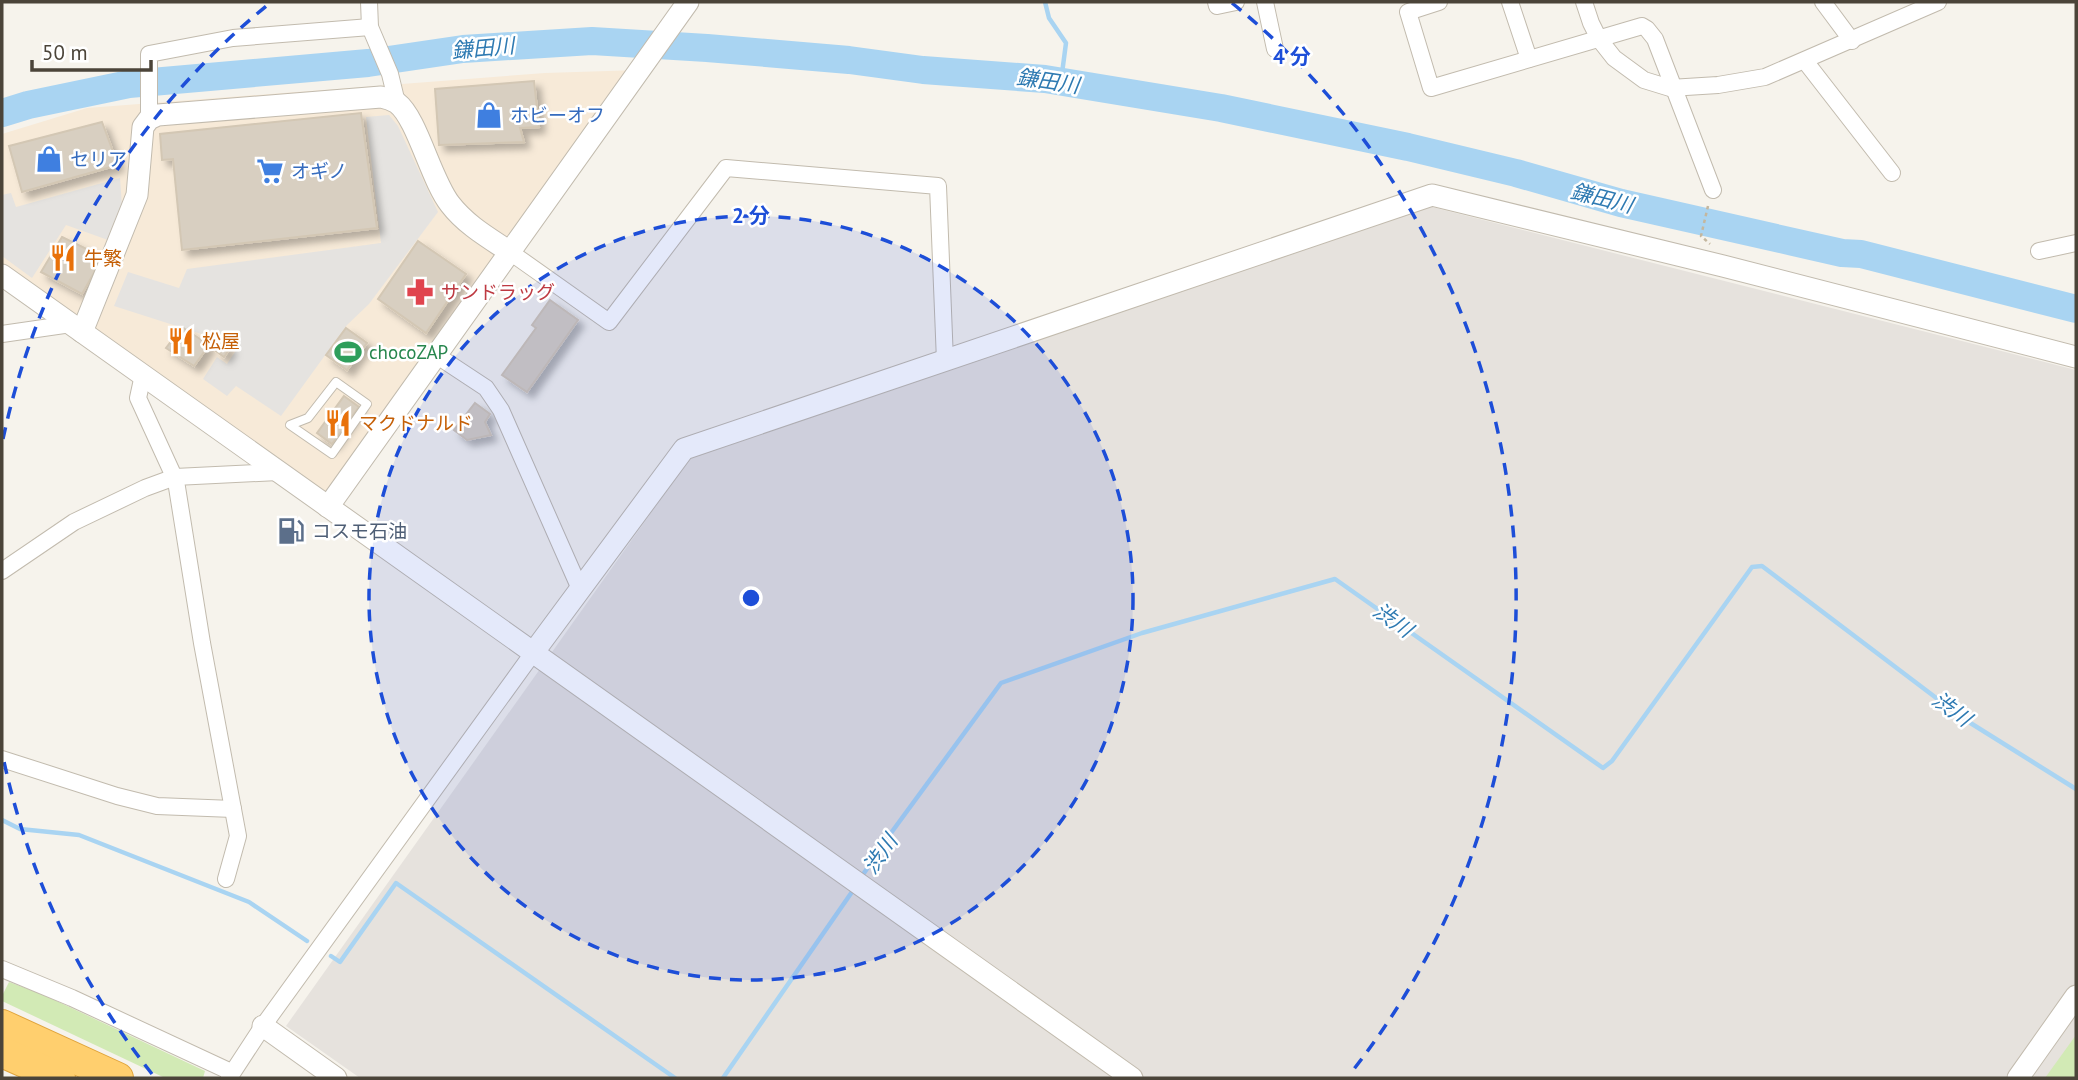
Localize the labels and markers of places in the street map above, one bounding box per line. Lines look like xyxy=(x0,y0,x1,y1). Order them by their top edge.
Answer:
shop icon: ホビーオフ xyxy=(474,100,504,130)
place label: ホビーオフ xyxy=(510,103,605,127)
shop icon: セリア xyxy=(34,144,64,174)
place label: セリア xyxy=(70,147,127,171)
supermarket icon: オギノ xyxy=(255,156,285,186)
place label: オギノ xyxy=(291,159,347,183)
restaurant icon: 牛繁 xyxy=(48,243,78,273)
place label: 牛繁 xyxy=(84,246,122,270)
pharmacy icon: サンドラッグ xyxy=(405,277,435,307)
place label: サンドラッグ xyxy=(441,280,555,304)
restaurant icon: 松屋 xyxy=(166,326,196,356)
place label: 松屋 xyxy=(202,329,240,353)
sports icon: chocoZAP xyxy=(333,337,363,367)
place label: chocoZAP xyxy=(369,340,448,364)
restaurant icon: マクドナルド xyxy=(323,408,353,438)
place label: マクドナルド xyxy=(359,411,473,435)
fuel station icon: コスモ石油 xyxy=(276,516,306,546)
place label: コスモ石油 xyxy=(312,519,407,543)
centre of rings xyxy=(739,586,763,610)

